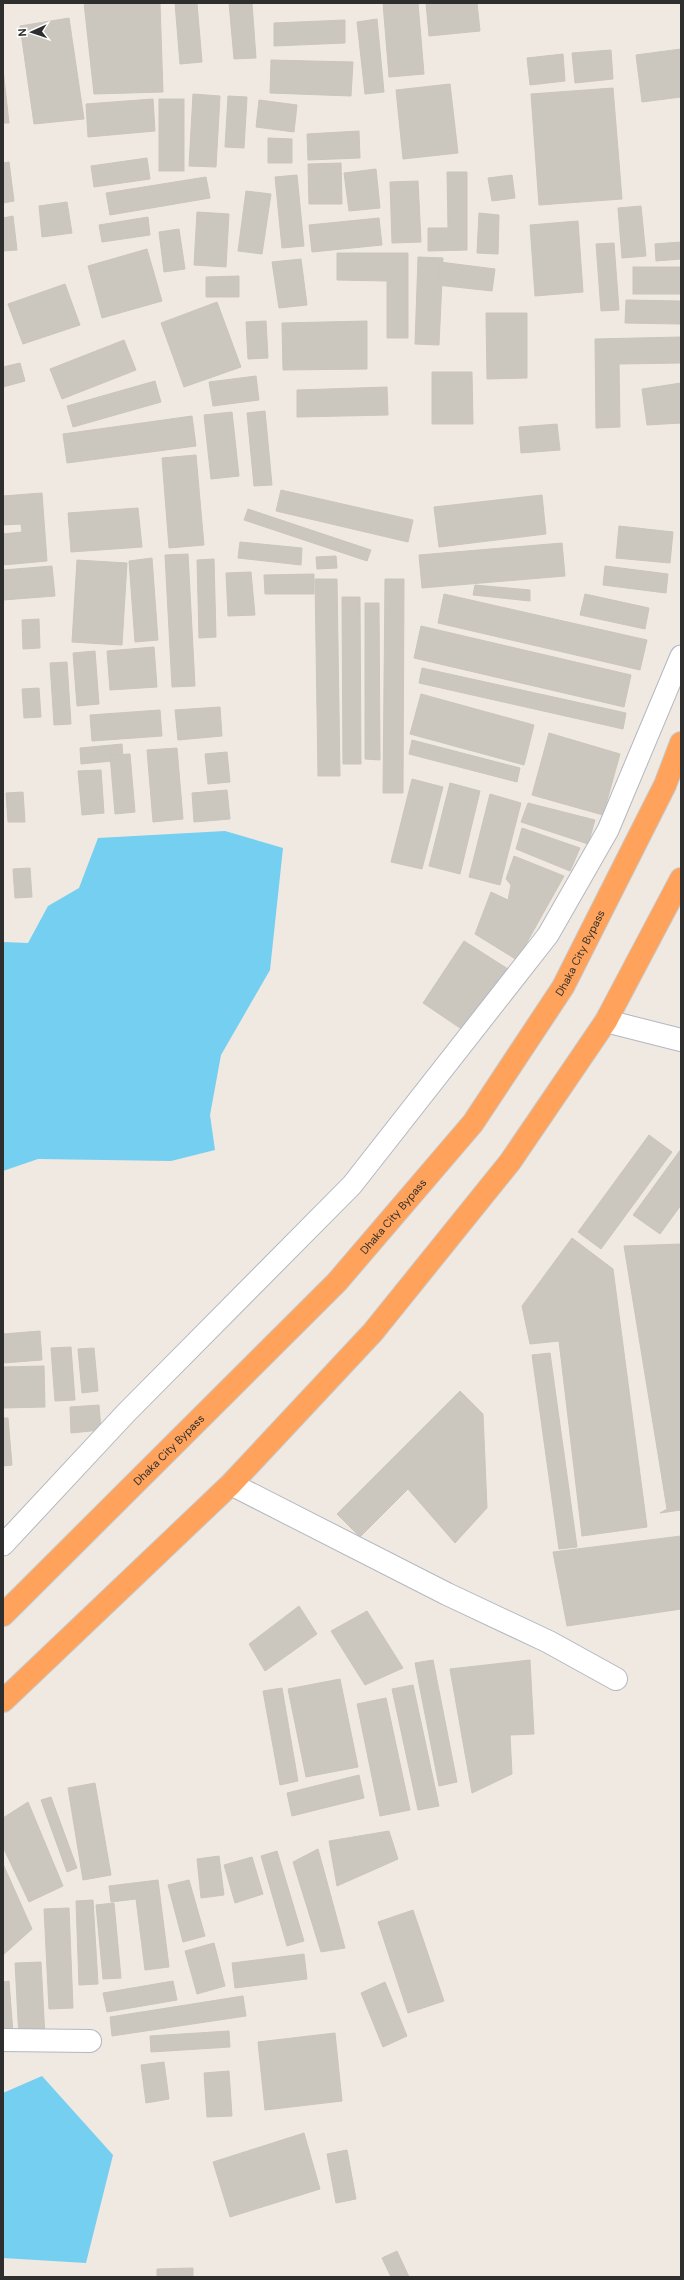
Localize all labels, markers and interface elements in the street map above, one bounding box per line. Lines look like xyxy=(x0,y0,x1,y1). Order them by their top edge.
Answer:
north arrow xyxy=(12,12,52,52)
text: N xyxy=(15,28,29,37)
street label: Dhaka City Bypass xyxy=(552,908,608,999)
street label: Dhaka City Bypass xyxy=(357,1176,429,1257)
street label: Dhaka City Bypass xyxy=(130,1411,207,1488)

